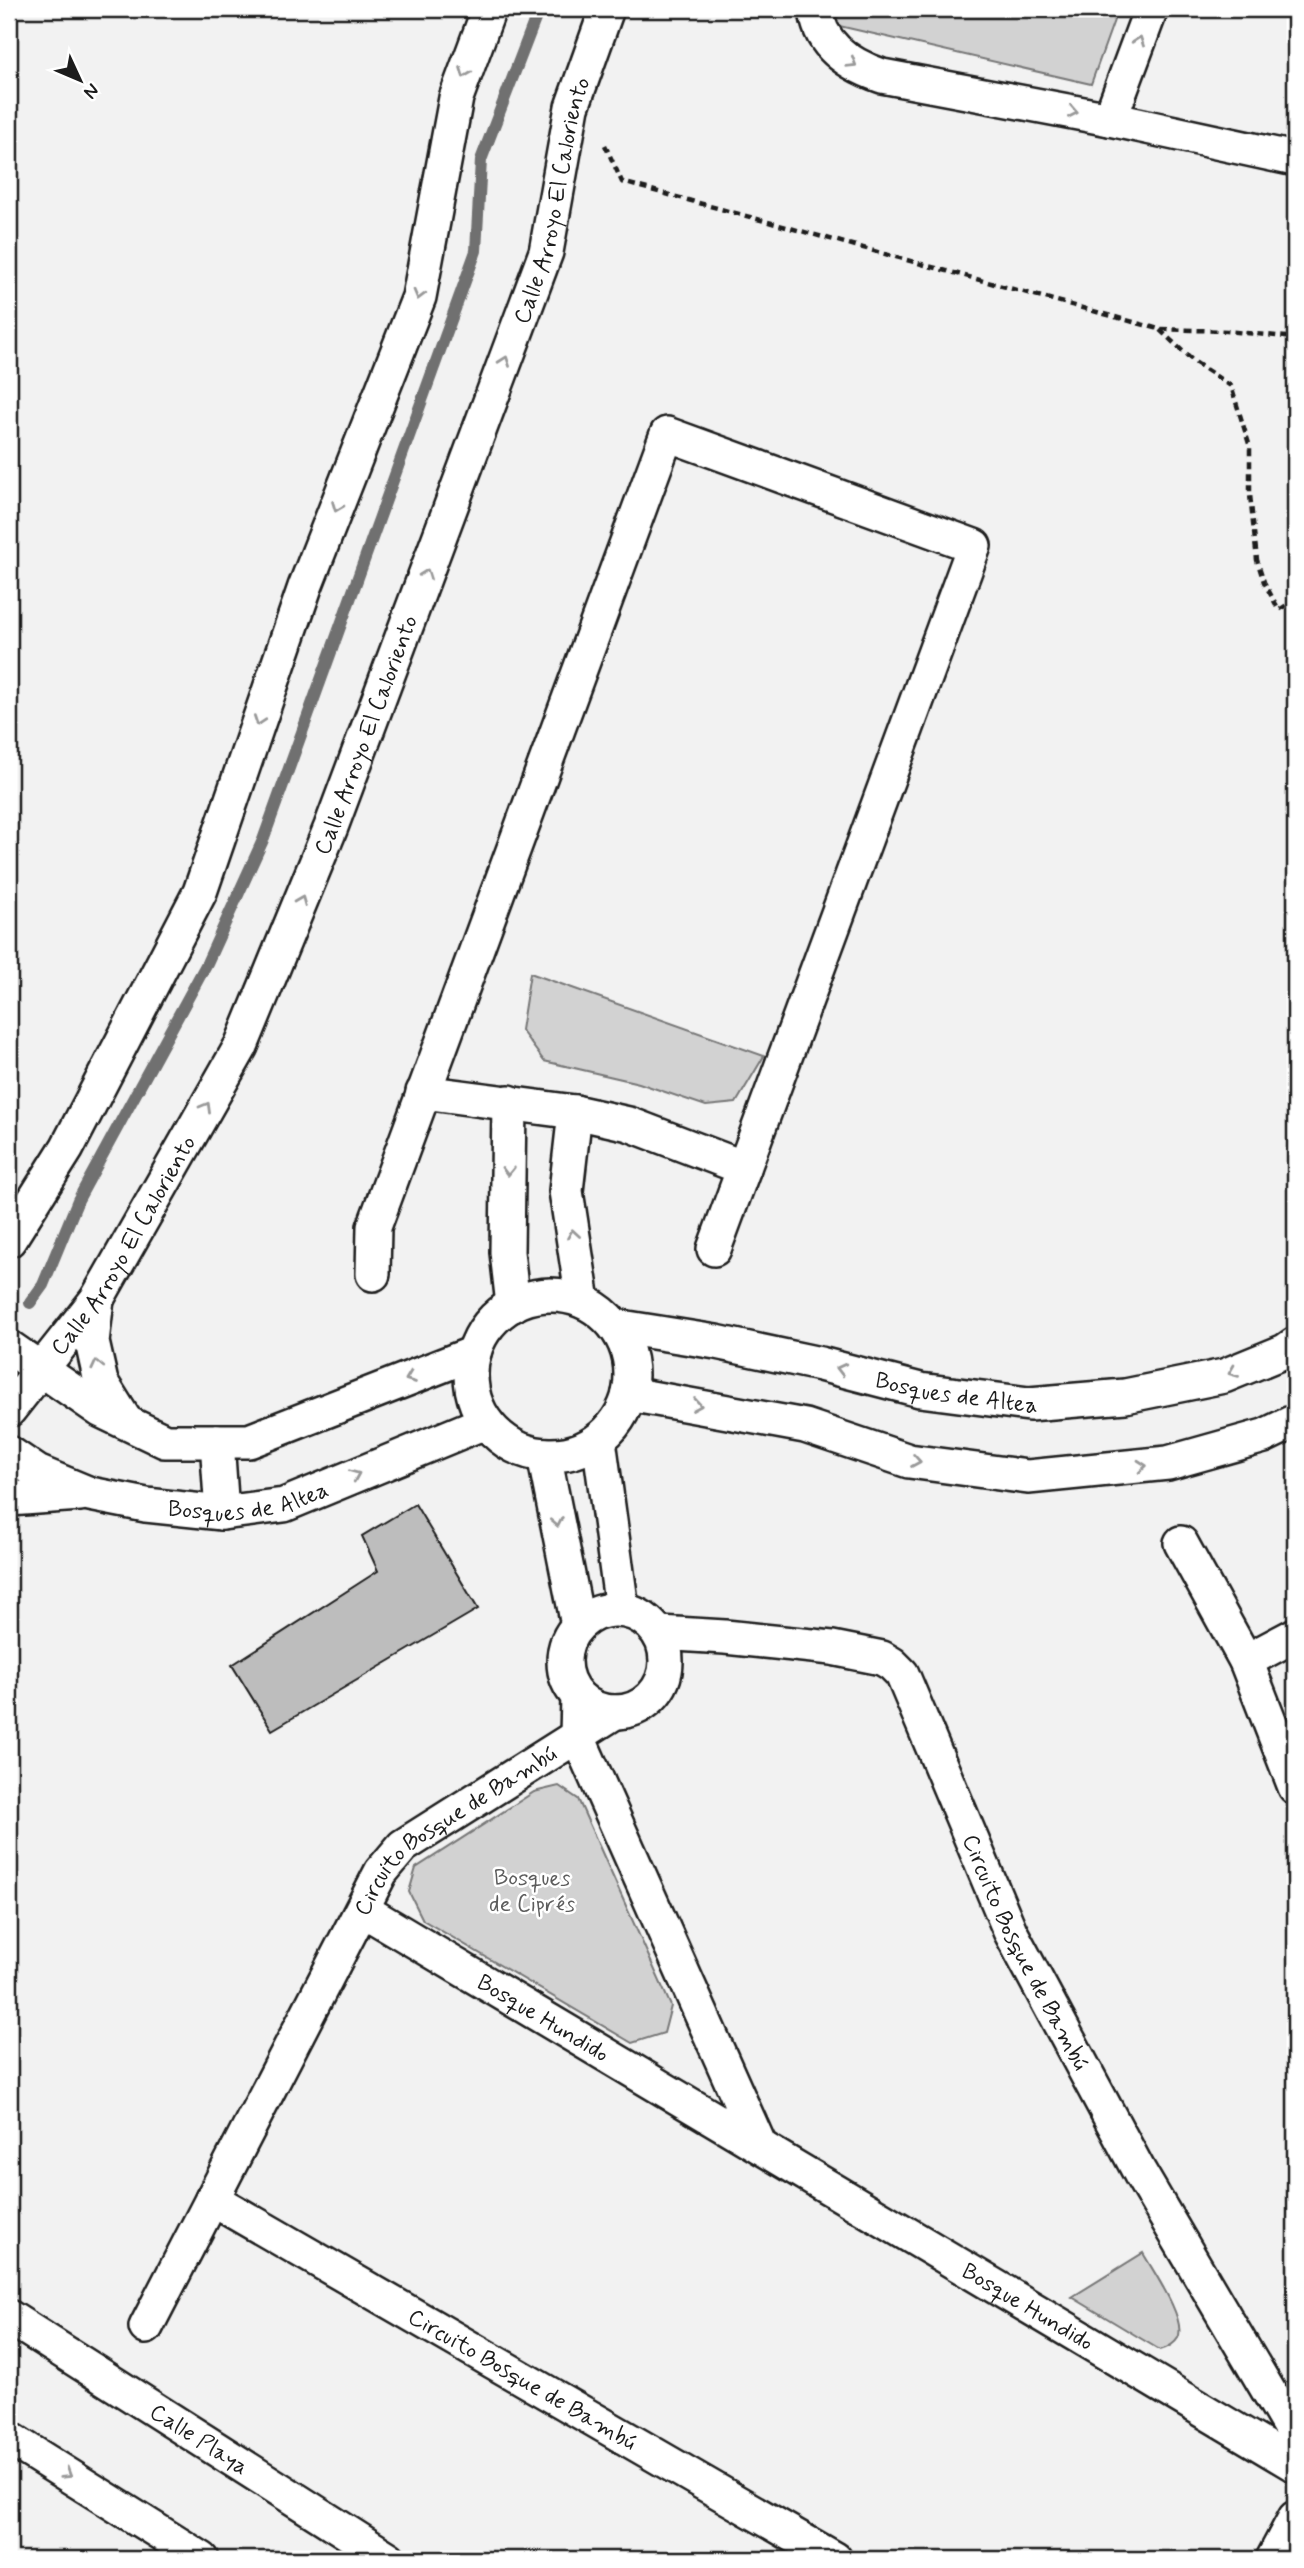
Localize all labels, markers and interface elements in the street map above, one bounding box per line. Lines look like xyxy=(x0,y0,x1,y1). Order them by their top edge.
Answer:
one-way arrow xyxy=(1130,36,1144,48)
north arrow xyxy=(46,46,116,116)
one-way arrow xyxy=(845,54,858,67)
one-way arrow xyxy=(460,66,474,78)
street label: Calle Arroyo El Caloriento xyxy=(507,73,598,328)
text: N xyxy=(78,78,105,104)
one-way arrow xyxy=(1067,104,1079,119)
one-way arrow xyxy=(413,289,427,301)
one-way arrow xyxy=(497,355,511,367)
one-way arrow xyxy=(331,500,345,512)
one-way arrow xyxy=(417,568,431,580)
street label: Calle Arroyo El Caloriento xyxy=(308,611,426,860)
one-way arrow xyxy=(253,714,267,726)
one-way arrow xyxy=(293,895,307,908)
one-way arrow xyxy=(198,1102,211,1115)
street label: Calle Arroyo El Caloriento xyxy=(45,1131,204,1362)
one-way arrow xyxy=(500,1166,516,1176)
one-way arrow xyxy=(565,1228,580,1239)
one-way arrow xyxy=(91,1359,105,1371)
one-way arrow xyxy=(835,1363,847,1377)
one-way arrow xyxy=(1228,1363,1240,1377)
street label: Bosques de Altea xyxy=(872,1366,1038,1421)
one-way arrow xyxy=(405,1369,417,1383)
one-way arrow xyxy=(691,1397,703,1412)
one-way arrow xyxy=(910,1453,922,1468)
one-way arrow xyxy=(1137,1459,1148,1474)
one-way arrow xyxy=(348,1470,360,1484)
street label: Bosques de Altea xyxy=(166,1475,333,1530)
one-way arrow xyxy=(549,1516,564,1528)
street label: Circuito Bosque de Bambú xyxy=(348,1740,563,1921)
street label: Circuito Bosque de Bambú xyxy=(954,1830,1095,2076)
park label: Bosques de Ciprés xyxy=(489,1864,575,1920)
street label: Bosque Hundido xyxy=(471,1968,614,2070)
street label: Bosque Hundido xyxy=(956,2257,1099,2359)
street label: Circuito Bosque de Bambú xyxy=(402,2303,642,2458)
street label: Calle Playa xyxy=(144,2398,254,2483)
one-way arrow xyxy=(59,2466,72,2479)

